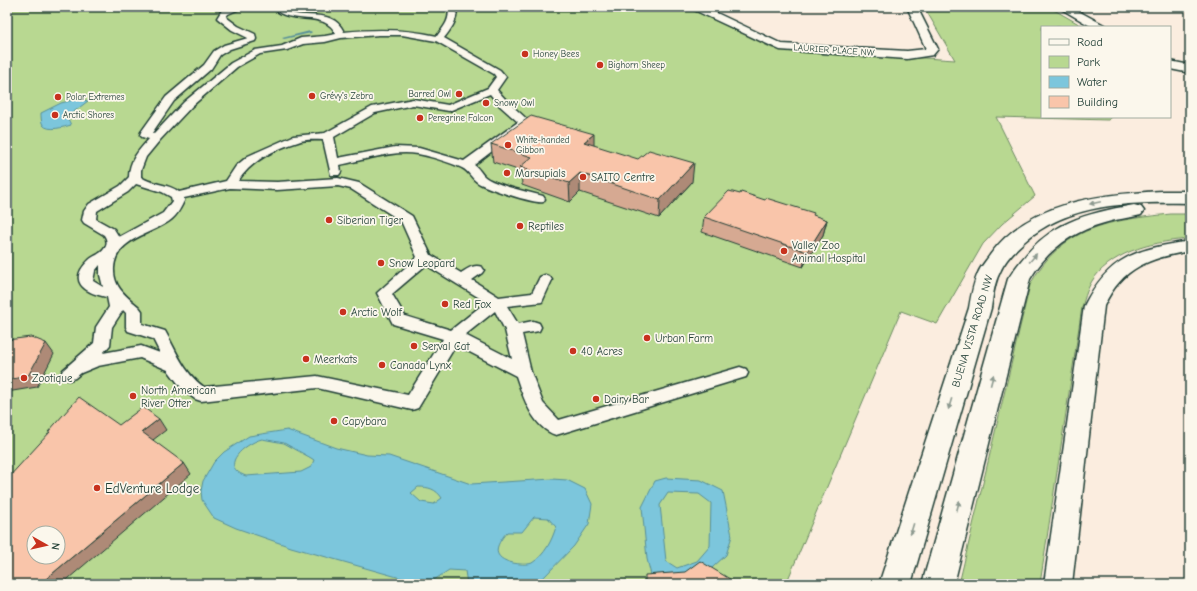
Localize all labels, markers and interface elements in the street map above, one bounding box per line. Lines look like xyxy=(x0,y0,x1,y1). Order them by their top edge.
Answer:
legend xyxy=(1041,26,1171,118)
text: Road xyxy=(1077,35,1103,49)
street label: LAURIER PLACE NW xyxy=(793,42,875,58)
marker: Honey Bees xyxy=(520,49,530,59)
place label: Honey Bees xyxy=(533,49,579,59)
text: Park xyxy=(1077,55,1100,69)
marker: Bighorn Sheep xyxy=(595,60,605,70)
place label: Bighorn Sheep xyxy=(608,60,665,70)
text: Water xyxy=(1077,75,1107,89)
place label: Barred Owl xyxy=(408,89,451,99)
marker: Barred Owl xyxy=(454,89,464,99)
marker: Grévy's Zebra xyxy=(307,91,317,101)
place label: Grévy's Zebra xyxy=(320,91,373,101)
marker: Polar Extremes xyxy=(53,92,63,102)
place label: Polar Extremes xyxy=(66,92,125,102)
text: Building xyxy=(1077,95,1118,109)
marker: Snowy Owl xyxy=(481,98,491,108)
place label: Snowy Owl xyxy=(494,98,534,108)
marker: Arctic Shores xyxy=(50,110,60,120)
place label: Arctic Shores xyxy=(63,110,114,120)
marker: Peregrine Falcon xyxy=(415,113,425,123)
place label: Peregrine Falcon xyxy=(428,113,493,123)
place label: White-handed Gibbon xyxy=(516,135,570,155)
marker: White-handed Gibbon xyxy=(503,140,513,150)
place label: Marsupials xyxy=(515,167,566,180)
marker: Marsupials xyxy=(502,168,512,178)
place label: SAITO Centre xyxy=(591,171,655,184)
marker: SAITO Centre xyxy=(578,172,588,182)
one-way arrow xyxy=(1089,200,1102,206)
place label: Siberian Tiger xyxy=(337,214,404,227)
marker: Siberian Tiger xyxy=(324,215,334,225)
place label: Reptiles xyxy=(528,220,564,233)
marker: Reptiles xyxy=(515,221,525,231)
place label: Valley Zoo Animal Hospital xyxy=(792,239,865,265)
marker: Valley Zoo Animal Hospital xyxy=(779,246,789,256)
one-way arrow xyxy=(1028,252,1037,263)
place label: Snow Leopard xyxy=(389,257,455,270)
marker: Snow Leopard xyxy=(376,258,386,268)
street label: BUENA VISTA ROAD NW xyxy=(949,273,996,389)
place label: Red Fox xyxy=(453,298,492,311)
marker: Red Fox xyxy=(440,299,450,309)
place label: Arctic Wolf xyxy=(351,306,403,319)
marker: Arctic Wolf xyxy=(338,307,348,317)
place label: Urban Farm xyxy=(655,332,713,345)
marker: Urban Farm xyxy=(642,333,652,343)
place label: Serval Cat xyxy=(422,340,471,353)
marker: Serval Cat xyxy=(409,341,419,351)
place label: 40 Acres xyxy=(581,345,623,358)
marker: 40 Acres xyxy=(568,346,578,356)
place label: Meerkats xyxy=(314,353,358,366)
marker: Meerkats xyxy=(301,354,311,364)
place label: Canada Lynx xyxy=(390,359,452,372)
marker: Canada Lynx xyxy=(377,360,387,370)
place label: Zootique xyxy=(32,372,73,385)
marker: Zootique xyxy=(19,373,29,383)
one-way arrow xyxy=(989,374,995,386)
place label: North American River Otter xyxy=(141,384,216,410)
marker: North American River Otter xyxy=(128,391,138,401)
place label: Dairy Bar xyxy=(604,393,650,406)
marker: Dairy Bar xyxy=(591,394,601,404)
one-way arrow xyxy=(947,399,953,411)
place label: Capybara xyxy=(342,415,387,428)
marker: Capybara xyxy=(329,416,339,426)
place label: EdVenture Lodge xyxy=(105,481,200,496)
marker: EdVenture Lodge xyxy=(92,483,102,493)
one-way arrow xyxy=(956,499,962,512)
one-way arrow xyxy=(909,523,915,535)
north arrow xyxy=(26,525,66,565)
text: N xyxy=(48,542,62,551)

